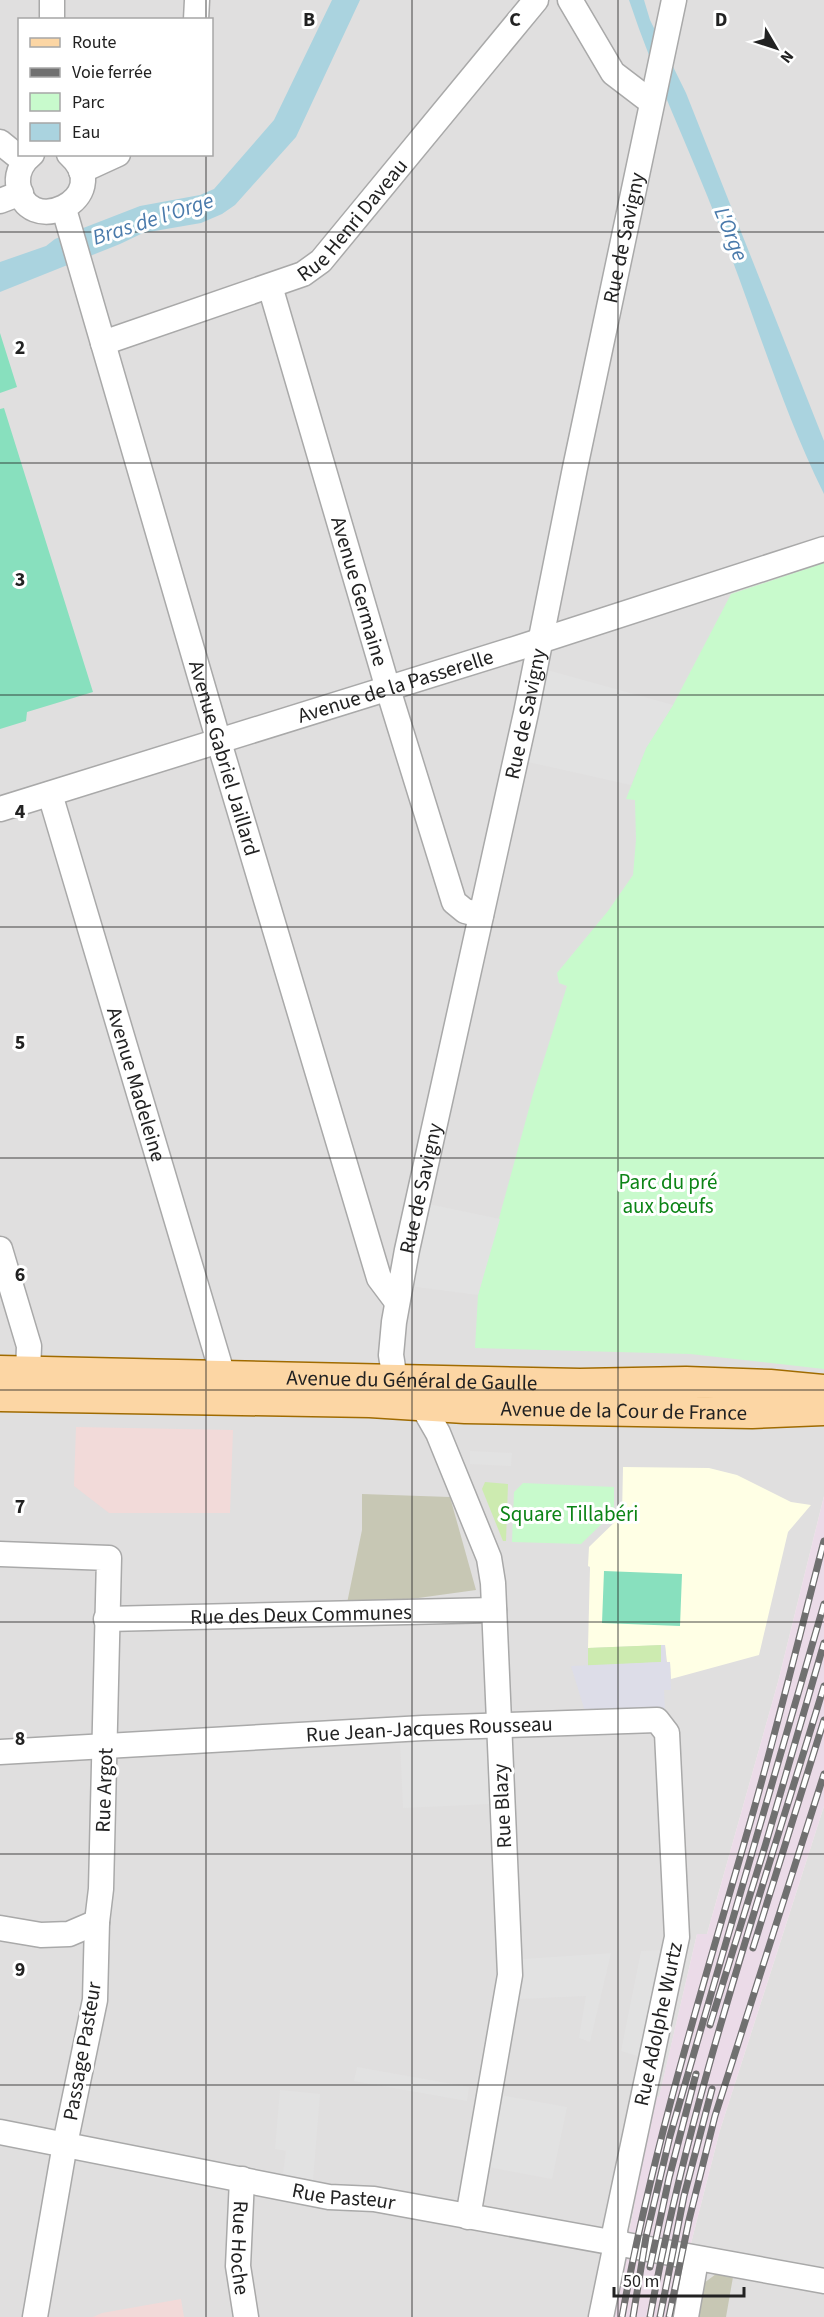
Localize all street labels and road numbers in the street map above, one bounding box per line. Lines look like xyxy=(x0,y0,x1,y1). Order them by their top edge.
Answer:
street label: Rue Henri Daveau xyxy=(291,152,415,289)
street label: Rue de Savigny xyxy=(595,169,652,306)
street label: Avenue Germaine xyxy=(323,513,396,670)
street label: Avenue de la Passerelle xyxy=(294,642,497,731)
street label: Rue de Savigny xyxy=(497,646,554,782)
street label: Avenue Gabriel Jaillard xyxy=(181,657,267,860)
street label: Avenue Madeleine xyxy=(99,1004,173,1165)
street label: Rue de Savigny xyxy=(392,1120,450,1257)
street label: Avenue du Général de Gaulle xyxy=(286,1362,538,1398)
street label: Avenue de la Cour de France xyxy=(500,1394,747,1428)
street label: Rue des Deux Communes xyxy=(190,1597,412,1632)
street label: Rue Jean-Jacques Rousseau xyxy=(305,1709,553,1750)
street label: Rue Argot xyxy=(88,1747,120,1833)
street label: Rue Blazy xyxy=(485,1763,519,1849)
street label: Rue Adolphe Wurtz xyxy=(626,1939,690,2109)
street label: Passage Pasteur xyxy=(55,1978,109,2123)
street label: Rue Pasteur xyxy=(289,2175,399,2218)
street label: Rue Hoche xyxy=(223,2200,257,2297)

